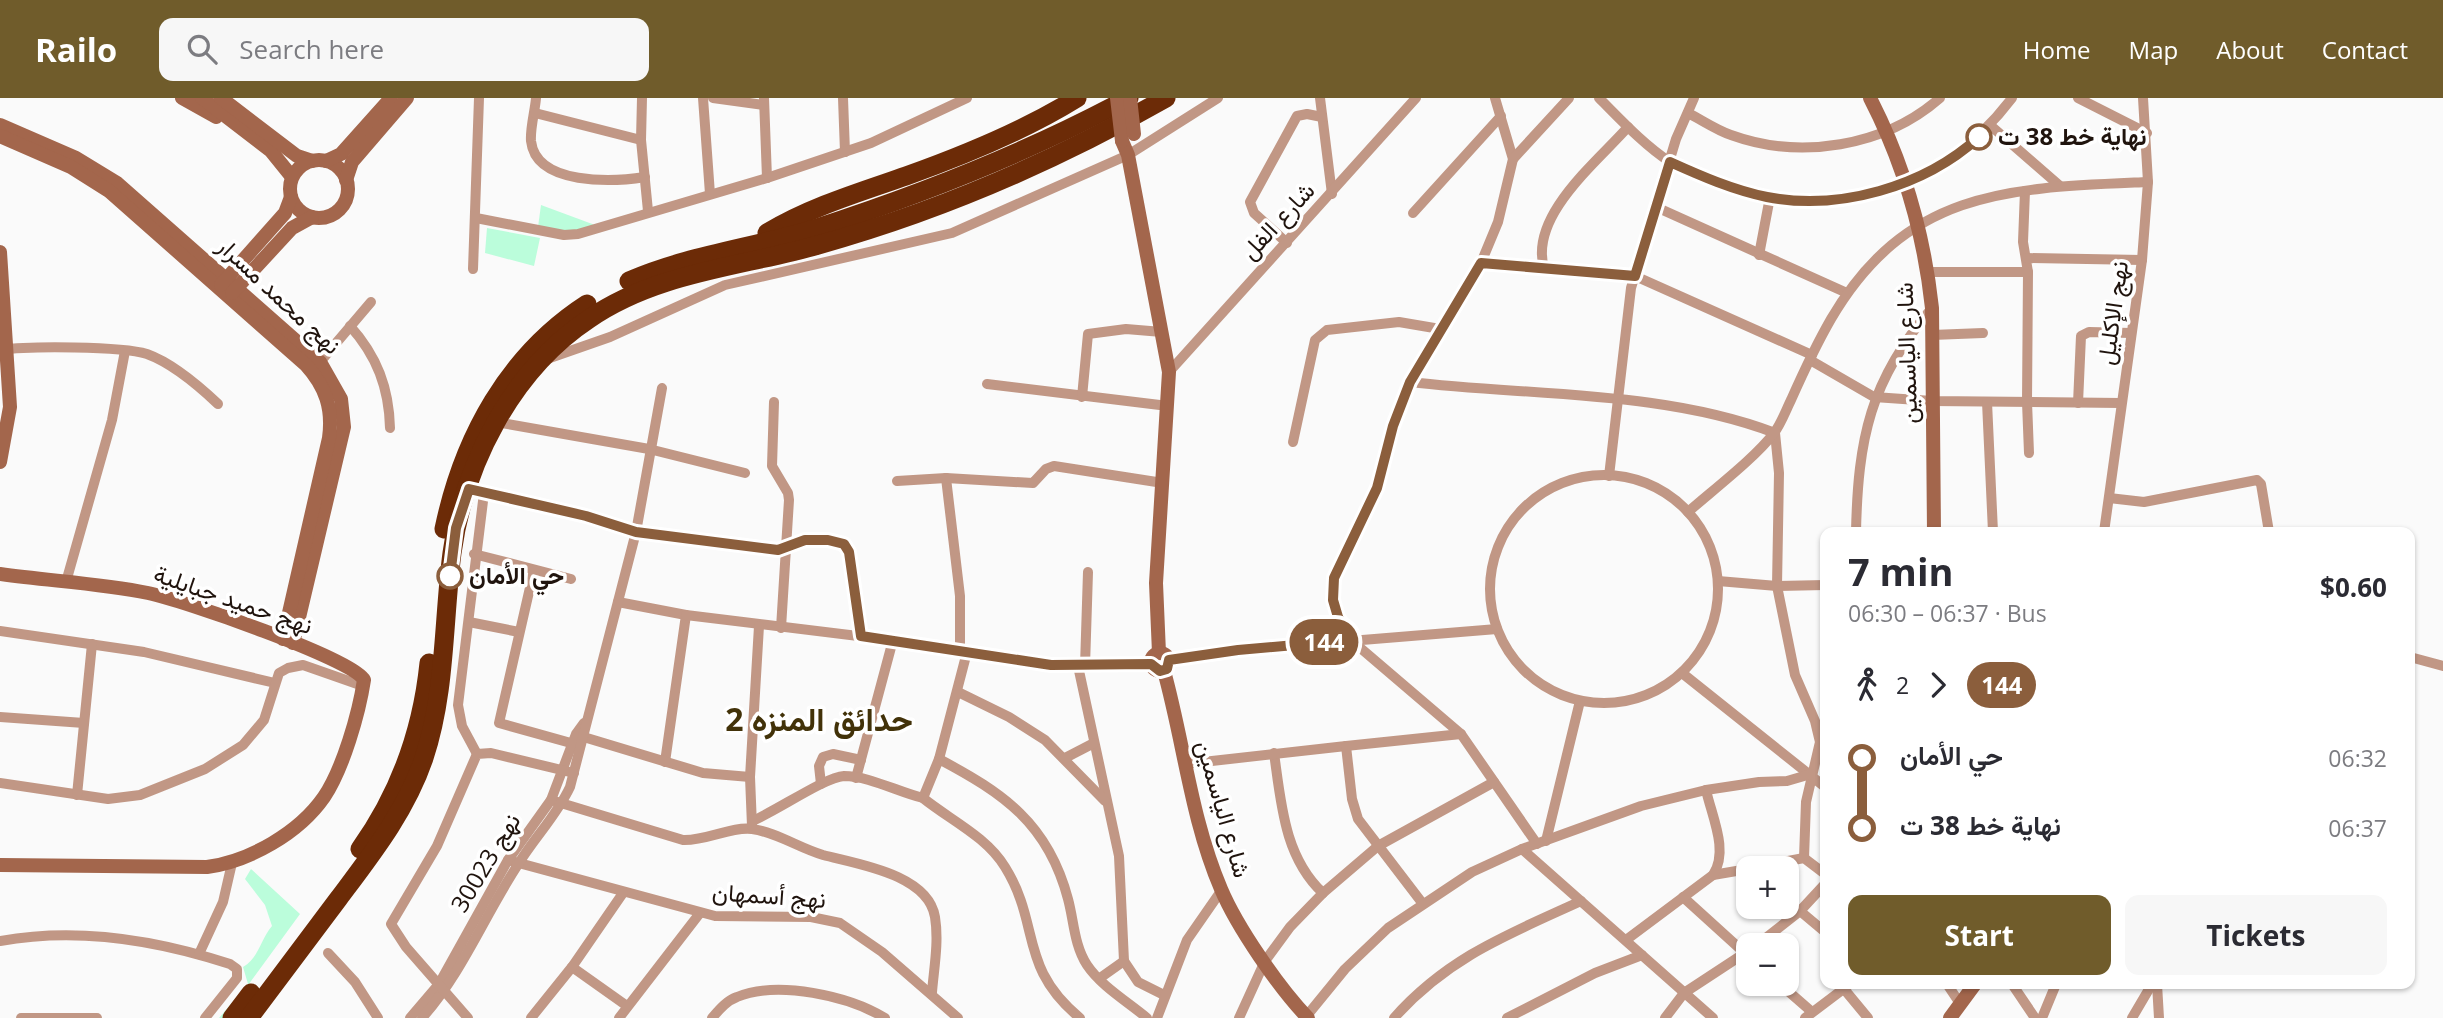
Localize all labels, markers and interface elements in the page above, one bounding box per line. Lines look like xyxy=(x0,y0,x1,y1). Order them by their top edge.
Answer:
search box xyxy=(159,18,649,81)
text: Railo xyxy=(35,27,117,72)
icon: search xyxy=(183,30,221,68)
text: Search here xyxy=(239,31,384,67)
text: Home xyxy=(2023,33,2091,66)
text: Map xyxy=(2129,33,2178,66)
text: About xyxy=(2216,33,2284,66)
text: Contact xyxy=(2322,33,2408,66)
place label: نهاية خط 38 ت xyxy=(1998,119,2147,152)
marker: نهاية خط 38 ت xyxy=(1966,124,1992,150)
street label: شارع الفل xyxy=(1232,174,1322,267)
street label: نهج محمد مسرار xyxy=(209,228,349,362)
street label: نهج الإكليل xyxy=(2088,259,2137,367)
street label: شارع الياسمين xyxy=(1887,282,1925,424)
text: 7 min xyxy=(1848,545,1953,597)
street label: نهج حميد جبايلية xyxy=(149,556,317,643)
place label: حي الأمان xyxy=(469,558,564,596)
marker: حي الأمان xyxy=(437,563,463,589)
text: $0.60 xyxy=(2320,569,2387,605)
text: 06:30 – 06:37 · Bus xyxy=(1848,597,2047,629)
line badge: 144 xyxy=(1284,619,1364,665)
text: 144 xyxy=(1303,625,1345,658)
icon: walk xyxy=(1848,666,1886,704)
icon: forward xyxy=(1919,666,1957,704)
text: 144 xyxy=(1981,668,2022,701)
text: 2 xyxy=(1896,669,1909,701)
district label: حدائق المنزه 2 xyxy=(725,697,913,740)
street label: شارع الياسمين xyxy=(1188,736,1260,881)
text: حي الأمان xyxy=(1900,737,2003,773)
text: 06:32 xyxy=(2328,742,2387,774)
street label: نهج 30023 xyxy=(442,807,529,919)
text: نهاية خط 38 ت xyxy=(1900,807,2061,843)
text: 06:37 xyxy=(2328,812,2387,844)
map controls xyxy=(1736,856,1799,996)
button: + xyxy=(1736,856,1799,919)
street label: نهج أسمهان xyxy=(711,874,827,917)
button: Start xyxy=(1848,895,2111,975)
button: Tickets xyxy=(2125,895,2387,975)
button: − xyxy=(1736,933,1799,996)

